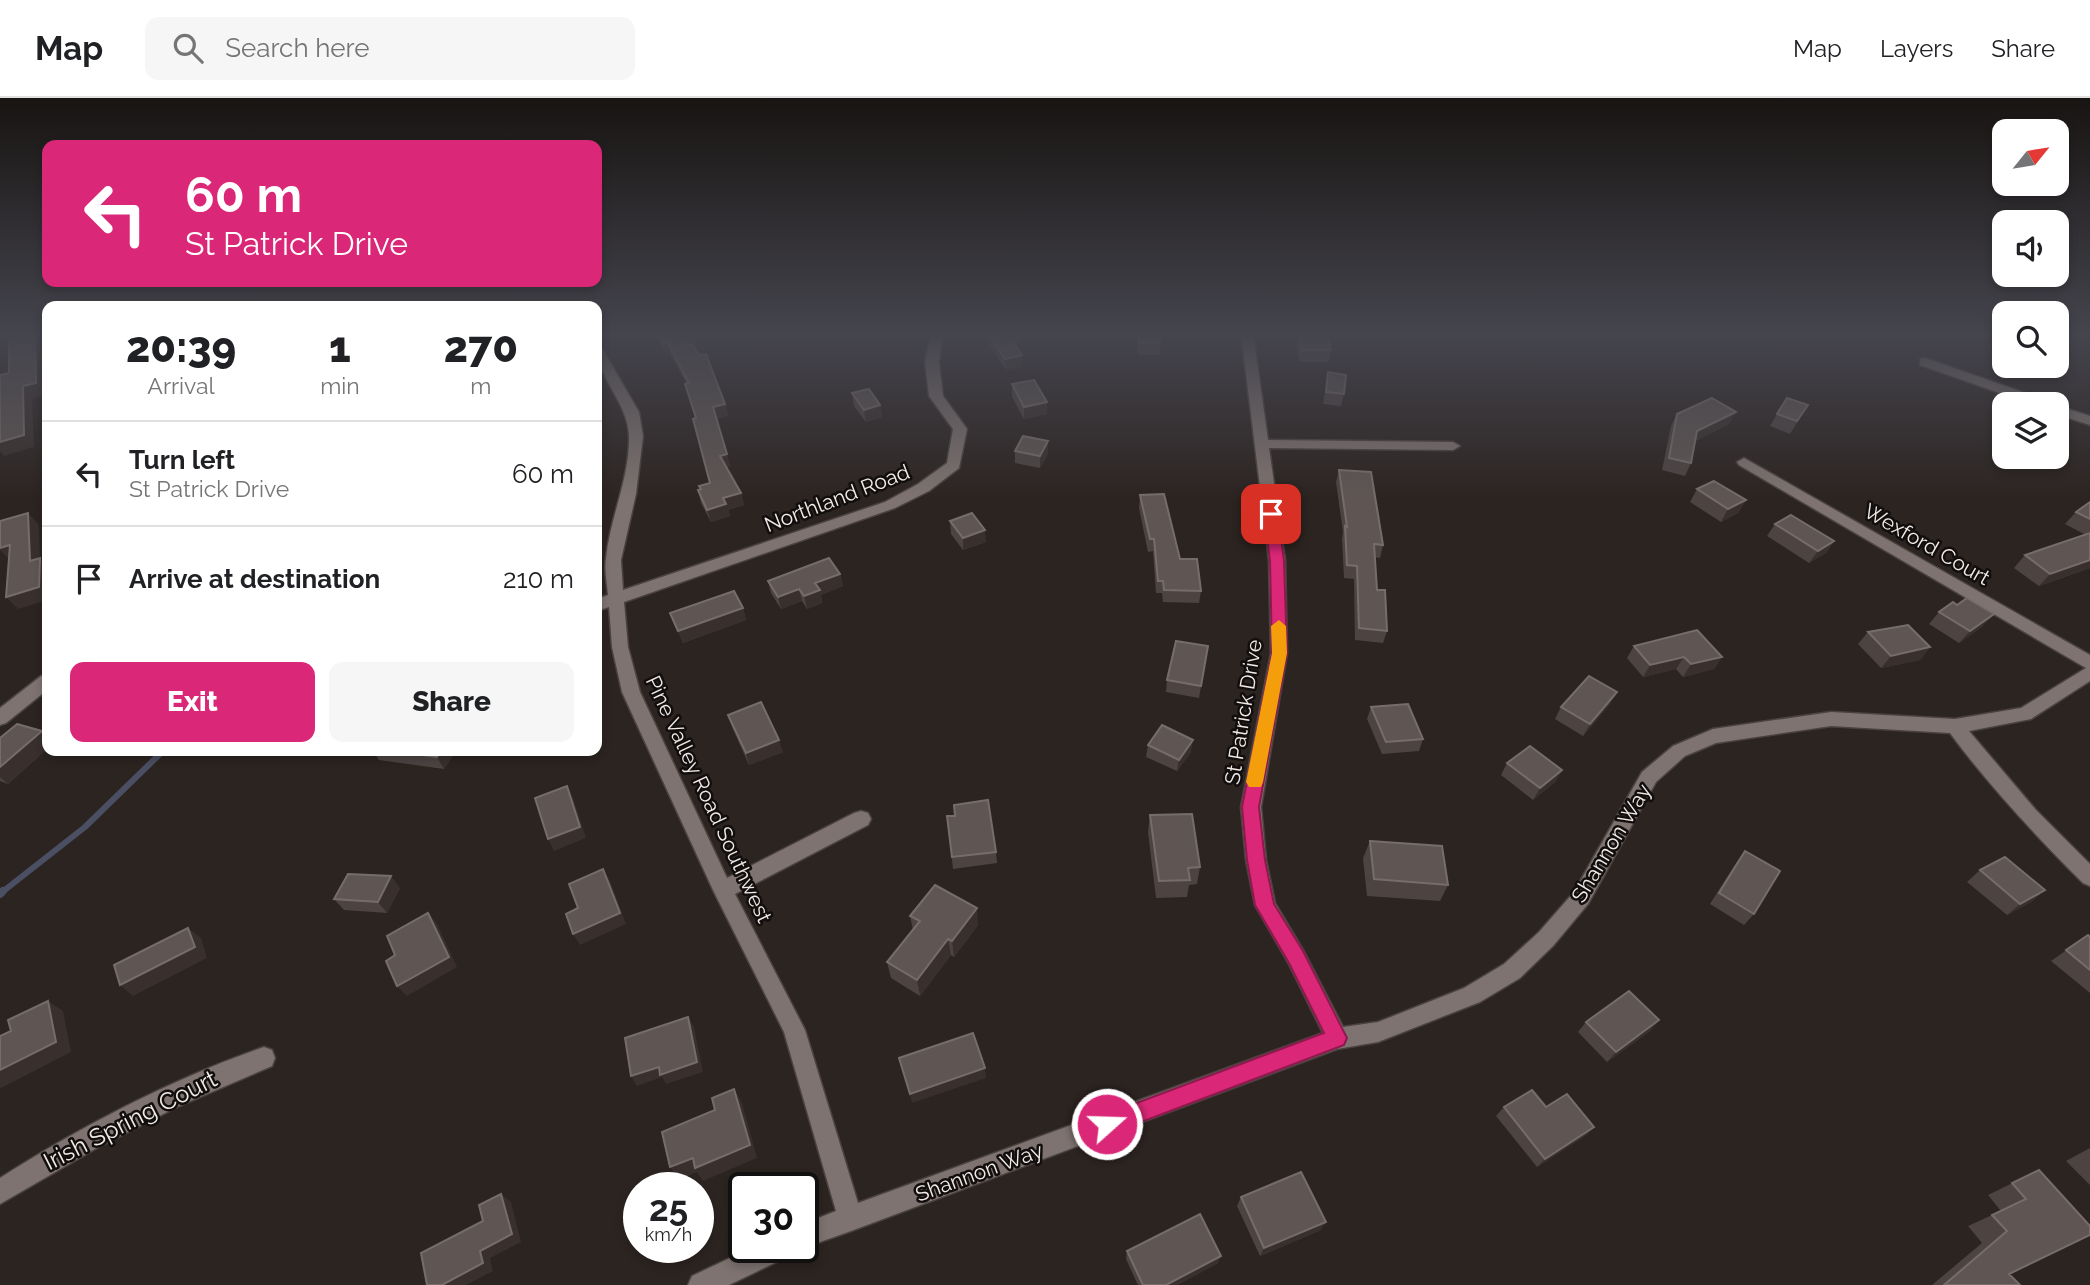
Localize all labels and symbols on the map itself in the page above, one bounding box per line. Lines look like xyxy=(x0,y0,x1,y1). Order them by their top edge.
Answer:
north arrow xyxy=(1992,119,2068,196)
street label: Northland Road xyxy=(761,459,913,537)
pin xyxy=(1241,484,1301,544)
street label: Wexford Court xyxy=(1860,498,1994,590)
street label: St Patrick Drive xyxy=(1219,638,1267,786)
street label: Pine Valley Road Southwest xyxy=(641,671,777,927)
street label: Shannon Way xyxy=(1566,779,1656,907)
street label: Irish Spring Court xyxy=(38,1064,222,1176)
position arrow xyxy=(1070,1087,1144,1161)
street label: Shannon Way xyxy=(912,1137,1046,1207)
speed limit sign: 30 xyxy=(728,1172,819,1263)

